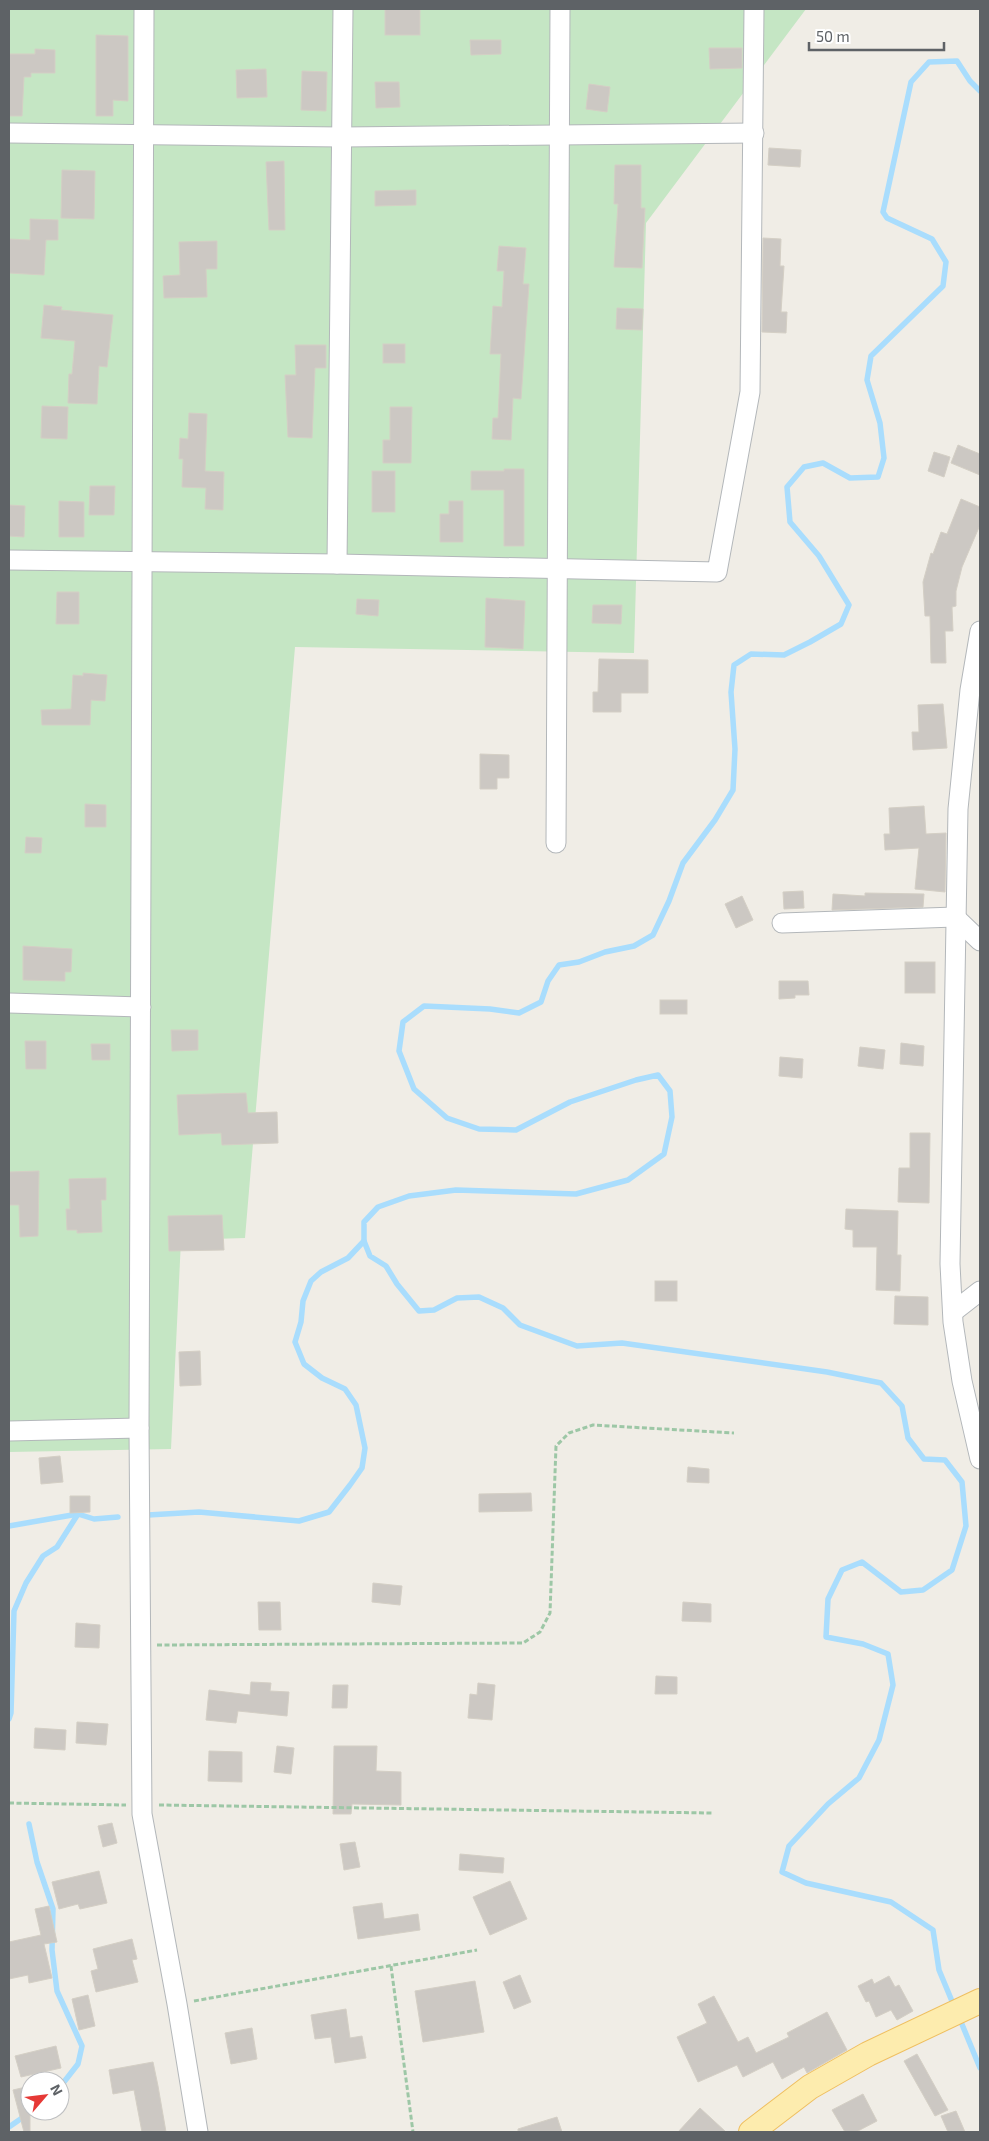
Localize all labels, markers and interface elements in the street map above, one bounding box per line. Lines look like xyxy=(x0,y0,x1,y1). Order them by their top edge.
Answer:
scale bar xyxy=(809,20,944,52)
text: 50 m xyxy=(816,27,850,45)
north arrow xyxy=(20,2071,70,2121)
text: N xyxy=(47,2081,67,2098)

